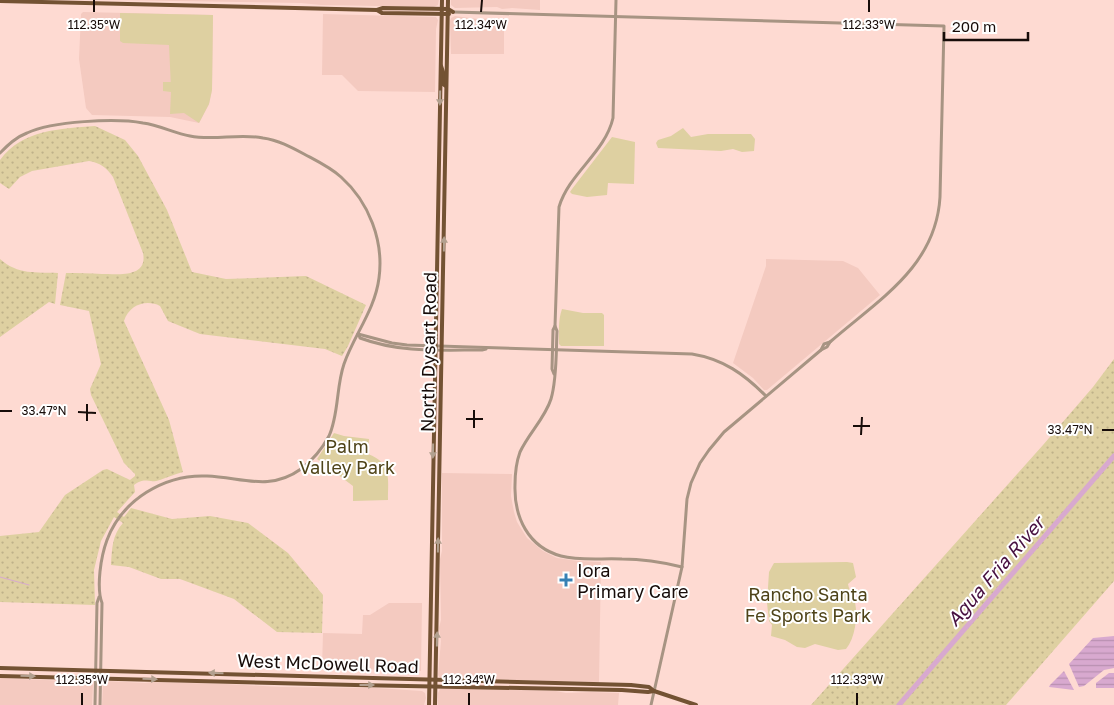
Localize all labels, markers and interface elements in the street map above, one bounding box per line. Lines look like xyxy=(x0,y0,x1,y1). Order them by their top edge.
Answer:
scale bar xyxy=(944,10,1028,42)
text: 112.35°W xyxy=(68,17,121,32)
text: 112.34°W xyxy=(455,17,508,32)
text: 112.33°W xyxy=(843,17,896,32)
text: 200 m xyxy=(952,17,996,35)
one-way arrow xyxy=(435,90,443,106)
one-way arrow xyxy=(440,236,448,252)
street label: North Dysart Road xyxy=(416,272,440,432)
text: 33.47°N xyxy=(21,403,67,418)
text: 33.47°N xyxy=(1047,422,1093,437)
park label: Palm Valley Park xyxy=(299,435,395,478)
one-way arrow xyxy=(429,443,437,459)
water label: Agua Fria River xyxy=(941,510,1050,630)
one-way arrow xyxy=(434,536,442,552)
place label: Iora Primary Care xyxy=(577,559,689,602)
marker: Iora Primary Care xyxy=(559,573,573,587)
park label: Rancho Santa Fe Sports Park xyxy=(745,583,871,626)
one-way arrow xyxy=(433,631,441,647)
street label: West McDowell Road xyxy=(237,649,419,677)
one-way arrow xyxy=(208,669,224,677)
one-way arrow xyxy=(21,672,37,680)
text: 112.35°W xyxy=(56,672,109,687)
text: 112.34°W xyxy=(443,672,496,687)
text: 112.33°W xyxy=(831,672,884,687)
one-way arrow xyxy=(142,676,158,684)
one-way arrow xyxy=(359,681,375,689)

